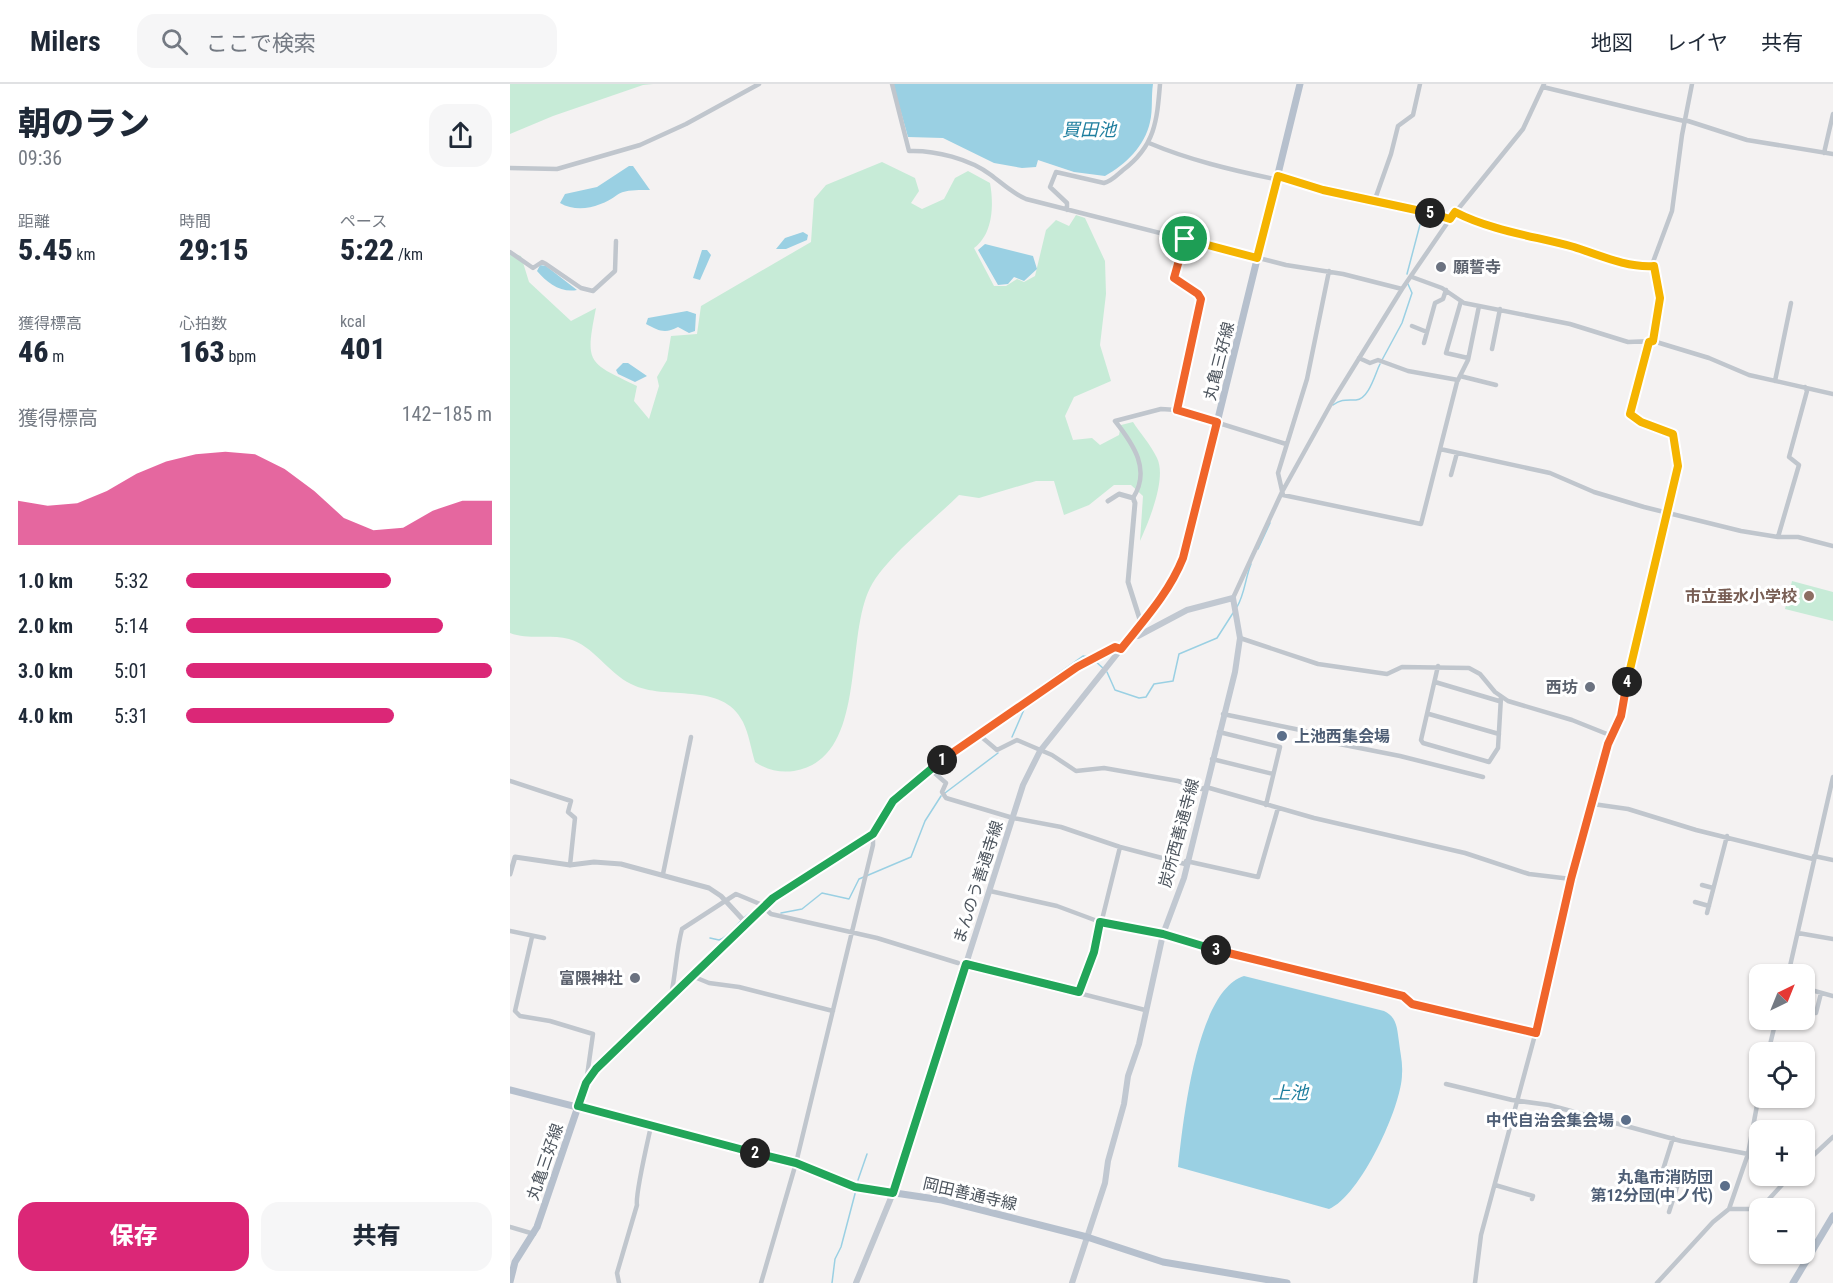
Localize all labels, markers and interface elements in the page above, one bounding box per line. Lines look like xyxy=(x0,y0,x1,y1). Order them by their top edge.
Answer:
search box xyxy=(137,14,557,68)
text: Milers xyxy=(30,25,101,58)
icon: search xyxy=(158,25,191,58)
text: ここで検索 xyxy=(206,31,316,56)
text: 地図 xyxy=(1591,31,1633,55)
text: レイヤ xyxy=(1666,31,1728,55)
text: 共有 xyxy=(1761,31,1803,55)
text: 朝のラン xyxy=(18,104,150,143)
button: share xyxy=(429,104,492,167)
water label: 買田池 xyxy=(1062,119,1118,140)
text: 09:36 xyxy=(18,146,62,170)
pin: 5 xyxy=(1415,198,1445,228)
text: 5 xyxy=(1426,203,1434,222)
text: 距離 xyxy=(18,212,50,231)
text: 時間 xyxy=(179,212,211,231)
text: ペース xyxy=(340,212,387,231)
pin xyxy=(1159,213,1210,264)
icon: arrive xyxy=(1168,222,1201,255)
text: 5.45 xyxy=(18,232,73,267)
text: 29:15 xyxy=(179,232,248,267)
text: 5:22 xyxy=(340,232,394,267)
text: km xyxy=(73,245,96,264)
text: /km xyxy=(394,245,423,264)
place label: 願誓寺 xyxy=(1453,258,1501,277)
marker: 願誓寺 xyxy=(1434,260,1448,274)
text: kcal xyxy=(340,312,366,331)
text: 獲得標高 xyxy=(18,314,82,333)
text: 心拍数 xyxy=(179,314,227,333)
street label: 丸亀三好線 xyxy=(1200,320,1238,402)
text: 401 xyxy=(340,331,386,366)
text: 46 xyxy=(18,334,49,369)
text: 163 xyxy=(179,334,225,369)
text: m xyxy=(49,347,64,366)
text: bpm xyxy=(225,347,256,366)
text: 142–185 m xyxy=(402,402,492,426)
text: 獲得標高 xyxy=(18,406,98,430)
text: 1.0 km xyxy=(18,569,73,593)
text: 5:32 xyxy=(114,569,148,593)
place label: 市立垂水小学校 xyxy=(1685,587,1797,606)
marker: 市立垂水小学校 xyxy=(1802,589,1816,603)
text: 2.0 km xyxy=(18,614,73,638)
text: 5:14 xyxy=(114,614,148,638)
text: 3.0 km xyxy=(18,659,73,683)
text: 5:01 xyxy=(114,659,148,683)
pin: 4 xyxy=(1612,667,1642,697)
text: 4 xyxy=(1623,672,1631,691)
place label: 西坊 xyxy=(1546,678,1578,697)
marker: 西坊 xyxy=(1583,680,1597,694)
text: 4.0 km xyxy=(18,704,73,728)
text: 5:31 xyxy=(114,704,148,728)
place label: 上池西集会場 xyxy=(1294,727,1390,746)
marker: 上池西集会場 xyxy=(1275,729,1289,743)
pin: 1 xyxy=(927,745,957,775)
text: 1 xyxy=(938,750,946,769)
street label: 炭所西善通寺線 xyxy=(1155,776,1203,890)
street label: まんのう善通寺線 xyxy=(949,818,1007,946)
pin: 3 xyxy=(1201,935,1231,965)
text: 3 xyxy=(1212,940,1220,959)
north arrow xyxy=(1749,964,1815,1030)
map controls xyxy=(1749,964,1815,1264)
place label: 富隈神社 xyxy=(559,969,623,988)
marker: 富隈神社 xyxy=(628,971,642,985)
button: locate xyxy=(1749,1042,1815,1108)
water label: 上池 xyxy=(1272,1082,1310,1103)
place label: 中代自治会集会場 xyxy=(1486,1111,1614,1130)
marker: 中代自治会集会場 xyxy=(1619,1113,1633,1127)
button: + xyxy=(1749,1120,1815,1186)
street label: 丸亀三好線 xyxy=(523,1121,567,1203)
pin: 2 xyxy=(740,1138,770,1168)
text: 2 xyxy=(751,1143,759,1162)
place label: 丸亀市消防団 第12分団(中ノ代) xyxy=(1590,1168,1713,1205)
street label: 岡田善通寺線 xyxy=(921,1174,1019,1214)
marker: 丸亀市消防団 第12分団(中ノ代) xyxy=(1718,1179,1732,1193)
button: − xyxy=(1749,1198,1815,1264)
button: 保存 xyxy=(18,1202,249,1271)
button: 共有 xyxy=(261,1202,492,1271)

